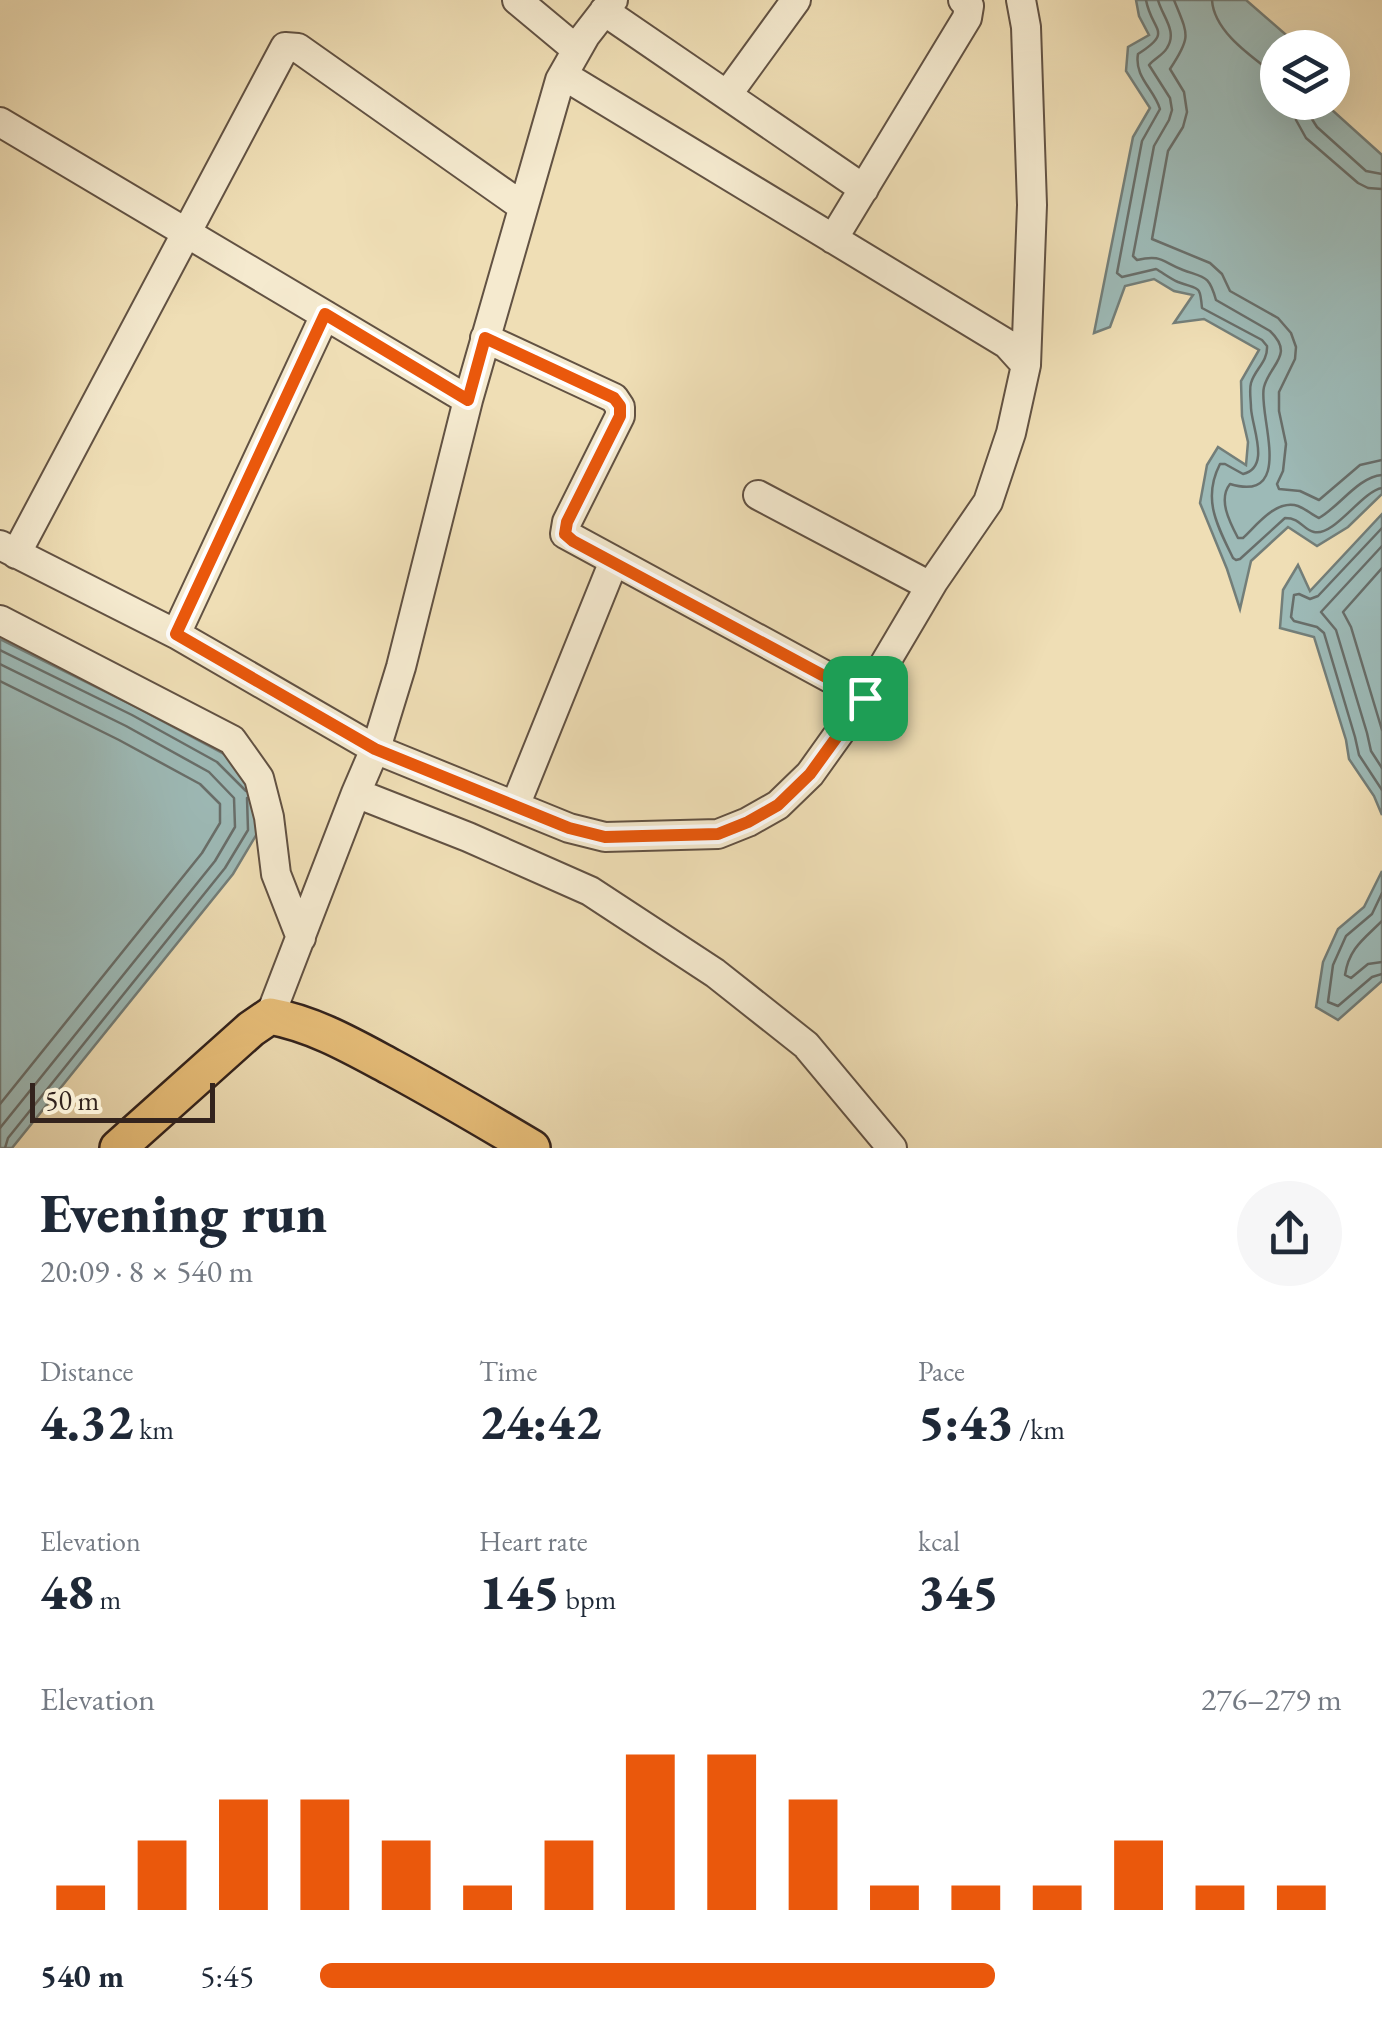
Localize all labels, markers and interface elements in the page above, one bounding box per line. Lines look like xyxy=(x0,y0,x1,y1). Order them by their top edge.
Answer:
map controls xyxy=(1260,30,1350,120)
button: layers xyxy=(1260,30,1350,120)
pin xyxy=(823,656,908,741)
icon: arrive xyxy=(838,671,893,726)
scale bar xyxy=(30,1078,215,1122)
text: 50 m xyxy=(45,1082,99,1118)
text: Evening run xyxy=(40,1177,327,1248)
button: share xyxy=(1237,1181,1342,1286)
text: 20:09 · 8 × 540 m xyxy=(40,1250,253,1292)
text: Distance xyxy=(40,1353,134,1389)
text: Time xyxy=(479,1353,537,1389)
text: Pace xyxy=(918,1353,965,1389)
text: 4.32 xyxy=(40,1389,134,1454)
text: 24:42 xyxy=(479,1389,601,1454)
text: 5:43 xyxy=(918,1389,1013,1454)
text: km xyxy=(134,1411,174,1447)
text: /km xyxy=(1013,1411,1065,1447)
text: Elevation xyxy=(40,1523,141,1559)
text: Heart rate xyxy=(479,1523,588,1559)
text: kcal xyxy=(918,1523,960,1559)
text: 48 xyxy=(40,1559,94,1624)
text: 145 xyxy=(479,1559,560,1624)
text: 345 xyxy=(918,1559,999,1624)
text: m xyxy=(94,1581,121,1617)
text: bpm xyxy=(560,1581,616,1617)
text: Elevation xyxy=(40,1678,155,1720)
text: 276–279 m xyxy=(1201,1678,1342,1720)
text: 540 m xyxy=(40,1955,124,1997)
text: 5:45 xyxy=(200,1955,254,1997)

